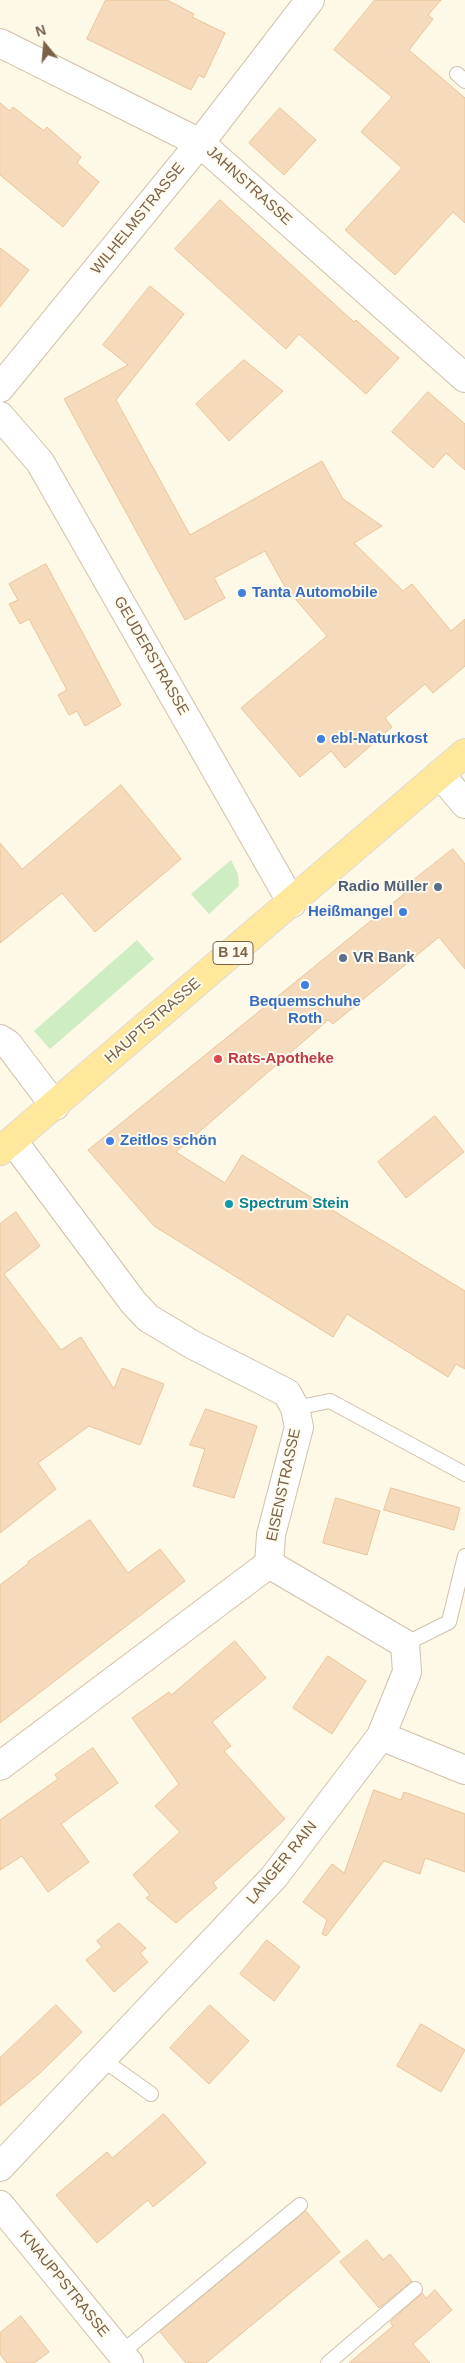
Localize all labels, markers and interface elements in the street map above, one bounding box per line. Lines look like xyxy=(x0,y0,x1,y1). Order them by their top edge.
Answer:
north arrow xyxy=(20,20,70,70)
text: N xyxy=(33,22,48,40)
street label: JAHNSTRASSE xyxy=(202,143,296,229)
street label: WILHELMSTRASSE xyxy=(87,160,189,278)
place label: Tanta Automobile xyxy=(252,584,378,602)
marker: Tanta Automobile xyxy=(236,587,248,599)
street label: GEUDERSTRASSE xyxy=(110,593,192,719)
place label: ebl-Naturkost xyxy=(331,730,428,748)
marker: ebl-Naturkost xyxy=(315,733,327,745)
place label: Radio Müller xyxy=(338,878,428,896)
marker: Radio Müller xyxy=(432,881,444,893)
place label: Heißmangel xyxy=(308,903,393,921)
marker: Heißmangel xyxy=(397,906,409,918)
road number: B 14 xyxy=(213,941,253,964)
place label: VR Bank xyxy=(353,949,415,967)
marker: VR Bank xyxy=(337,952,349,964)
street label: HAUPTSTRASSE xyxy=(101,975,205,1067)
marker: Bequemschuhe Roth xyxy=(299,979,311,991)
place label: Bequemschuhe Roth xyxy=(249,993,361,1028)
place label: Rats-Apotheke xyxy=(228,1050,334,1068)
marker: Rats-Apotheke xyxy=(212,1053,224,1065)
place label: Zeitlos schön xyxy=(120,1132,217,1150)
marker: Zeitlos schön xyxy=(104,1135,116,1147)
place label: Spectrum Stein xyxy=(239,1195,349,1213)
marker: Spectrum Stein xyxy=(223,1198,235,1210)
street label: EISENSTRASSE xyxy=(263,1427,305,1543)
street label: LANGER RAIN xyxy=(243,1818,321,1908)
street label: KNAUPPSTRASSE xyxy=(16,2227,112,2341)

